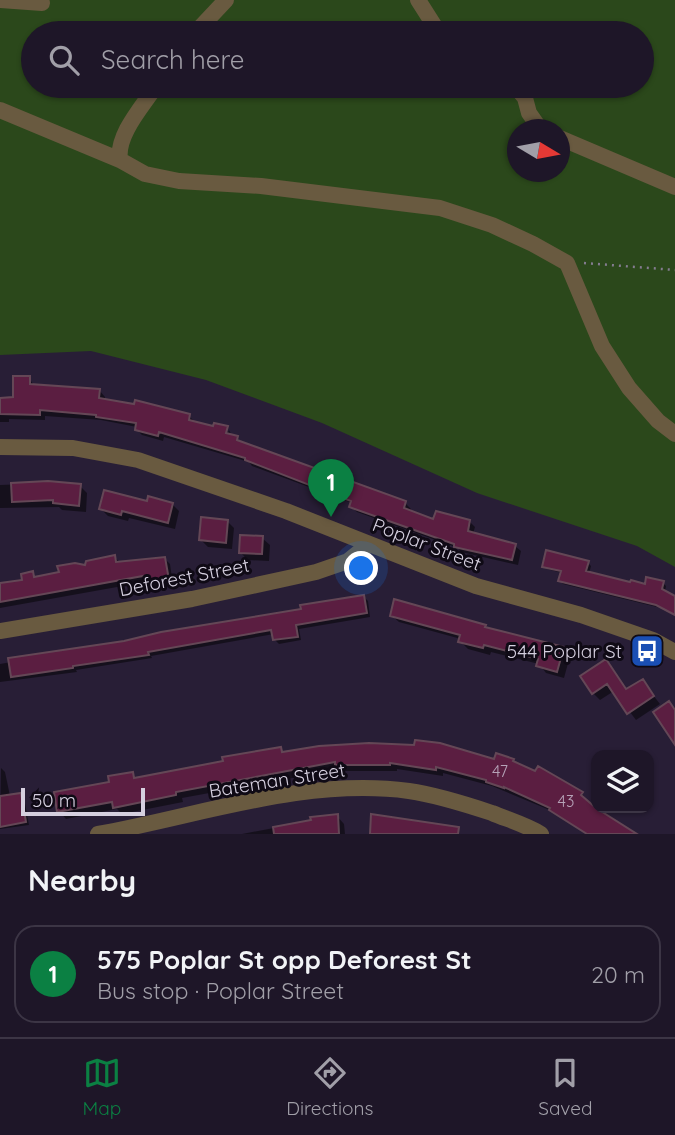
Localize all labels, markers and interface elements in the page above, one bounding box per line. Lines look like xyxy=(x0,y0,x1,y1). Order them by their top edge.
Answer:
search box xyxy=(21,21,654,98)
icon: search xyxy=(45,41,83,79)
text: Search here xyxy=(101,43,245,76)
north arrow xyxy=(507,119,570,182)
pin: 1 xyxy=(308,459,354,517)
street label: Poplar Street xyxy=(369,512,485,576)
your location xyxy=(344,551,378,585)
street label: Deforest Street xyxy=(117,553,251,601)
bus stop icon: 544 Poplar St xyxy=(628,632,666,670)
place label: 544 Poplar St xyxy=(507,639,622,663)
map controls xyxy=(591,750,654,813)
button: layers xyxy=(591,750,654,813)
street label: Bateman Street xyxy=(207,757,347,803)
house number: 47 xyxy=(492,761,508,781)
scale bar xyxy=(21,785,145,817)
text: 50 m xyxy=(32,788,76,812)
house number: 43 xyxy=(558,791,574,811)
text: Nearby xyxy=(28,861,136,899)
text: 575 Poplar St opp Deforest St xyxy=(97,943,472,976)
text: 1 xyxy=(49,960,57,989)
text: 20 m xyxy=(591,960,645,989)
text: Bus stop · Poplar Street xyxy=(97,976,344,1005)
tab: Map xyxy=(83,1054,121,1120)
tab: Directions xyxy=(286,1054,373,1120)
tab: Saved xyxy=(538,1054,593,1120)

